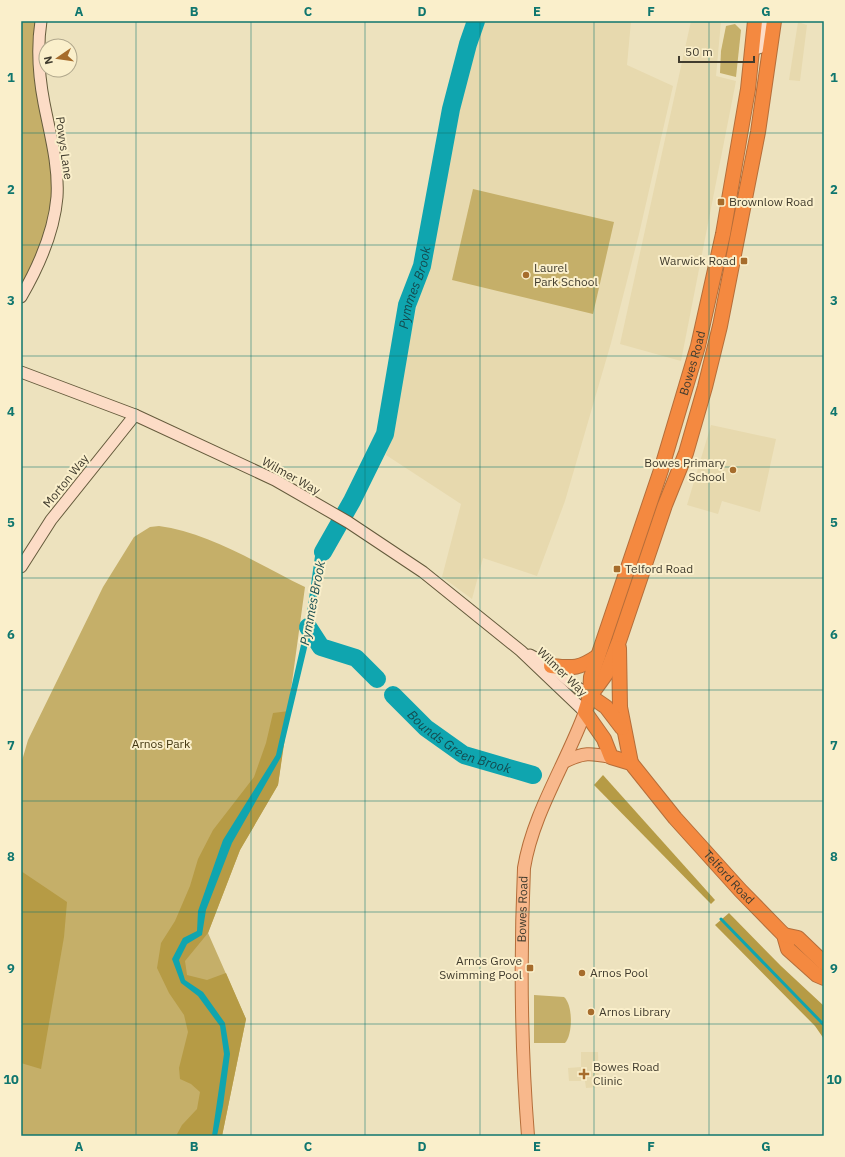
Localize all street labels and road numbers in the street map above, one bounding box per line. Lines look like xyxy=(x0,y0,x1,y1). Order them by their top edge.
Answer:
street label: Powys Lane xyxy=(53,116,76,181)
street label: Bowes Road xyxy=(676,329,708,397)
street label: Morton Way xyxy=(40,451,92,510)
street label: Wilmer Way xyxy=(260,453,323,498)
street label: Wilmer Way xyxy=(534,644,591,699)
street label: Telford Road xyxy=(700,847,758,907)
street label: Bowes Road xyxy=(514,876,531,943)

